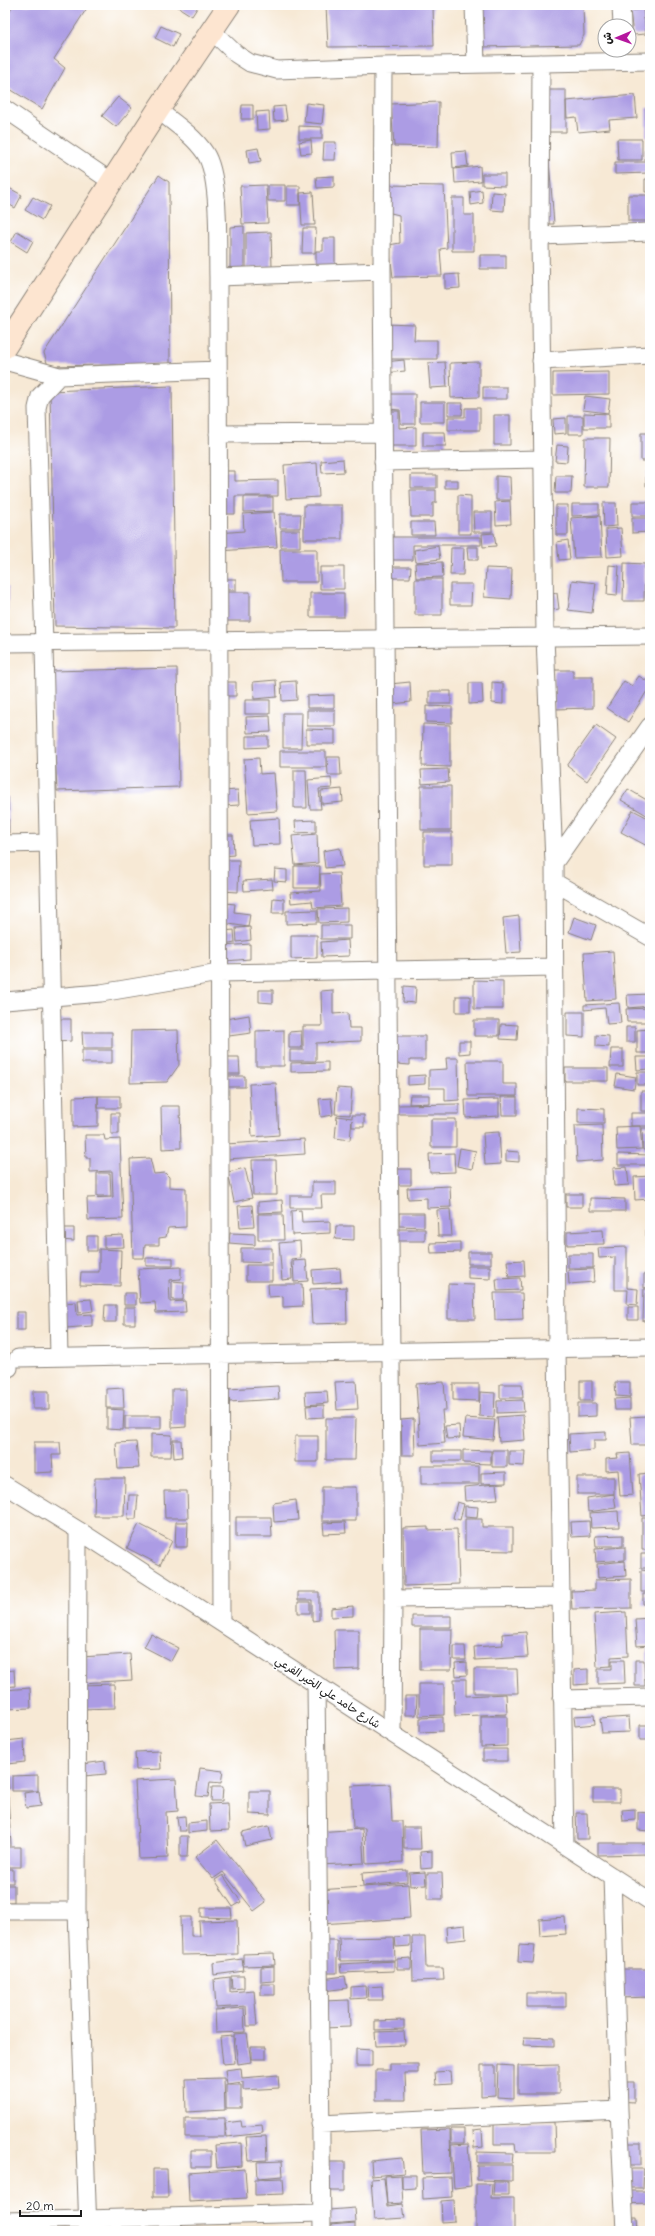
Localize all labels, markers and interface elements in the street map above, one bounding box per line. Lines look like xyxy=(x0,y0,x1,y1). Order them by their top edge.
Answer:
north arrow xyxy=(597,18,637,58)
text: ش xyxy=(600,32,614,45)
street label: شارع حامد علي الخير الفرعي xyxy=(271,1653,383,1735)
scale bar xyxy=(20,2192,81,2218)
text: 20 m xyxy=(26,2198,54,2213)

